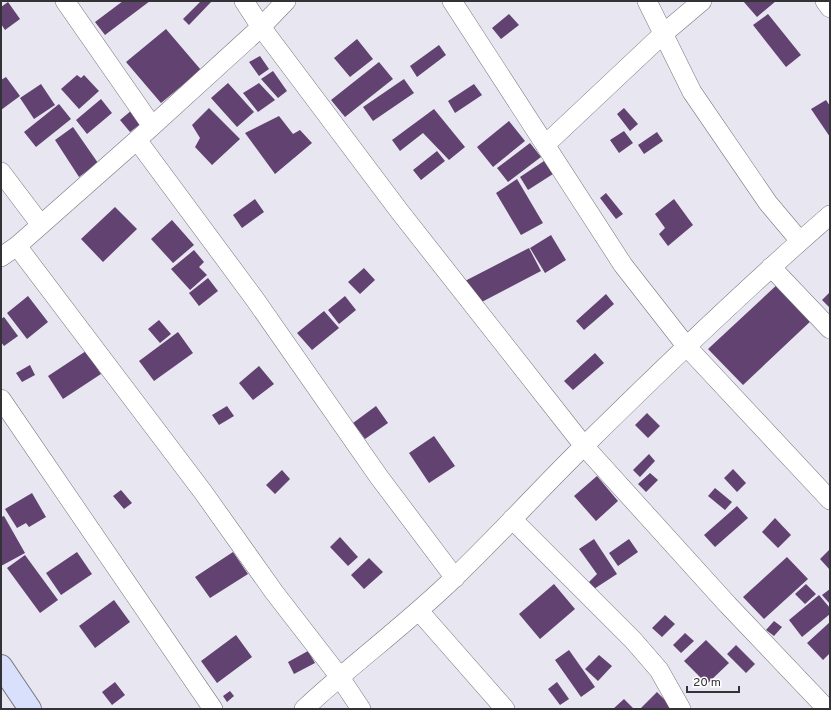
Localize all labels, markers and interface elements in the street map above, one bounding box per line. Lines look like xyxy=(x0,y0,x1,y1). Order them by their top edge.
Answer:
scale bar xyxy=(687,668,739,694)
text: 20 m xyxy=(693,675,721,691)

